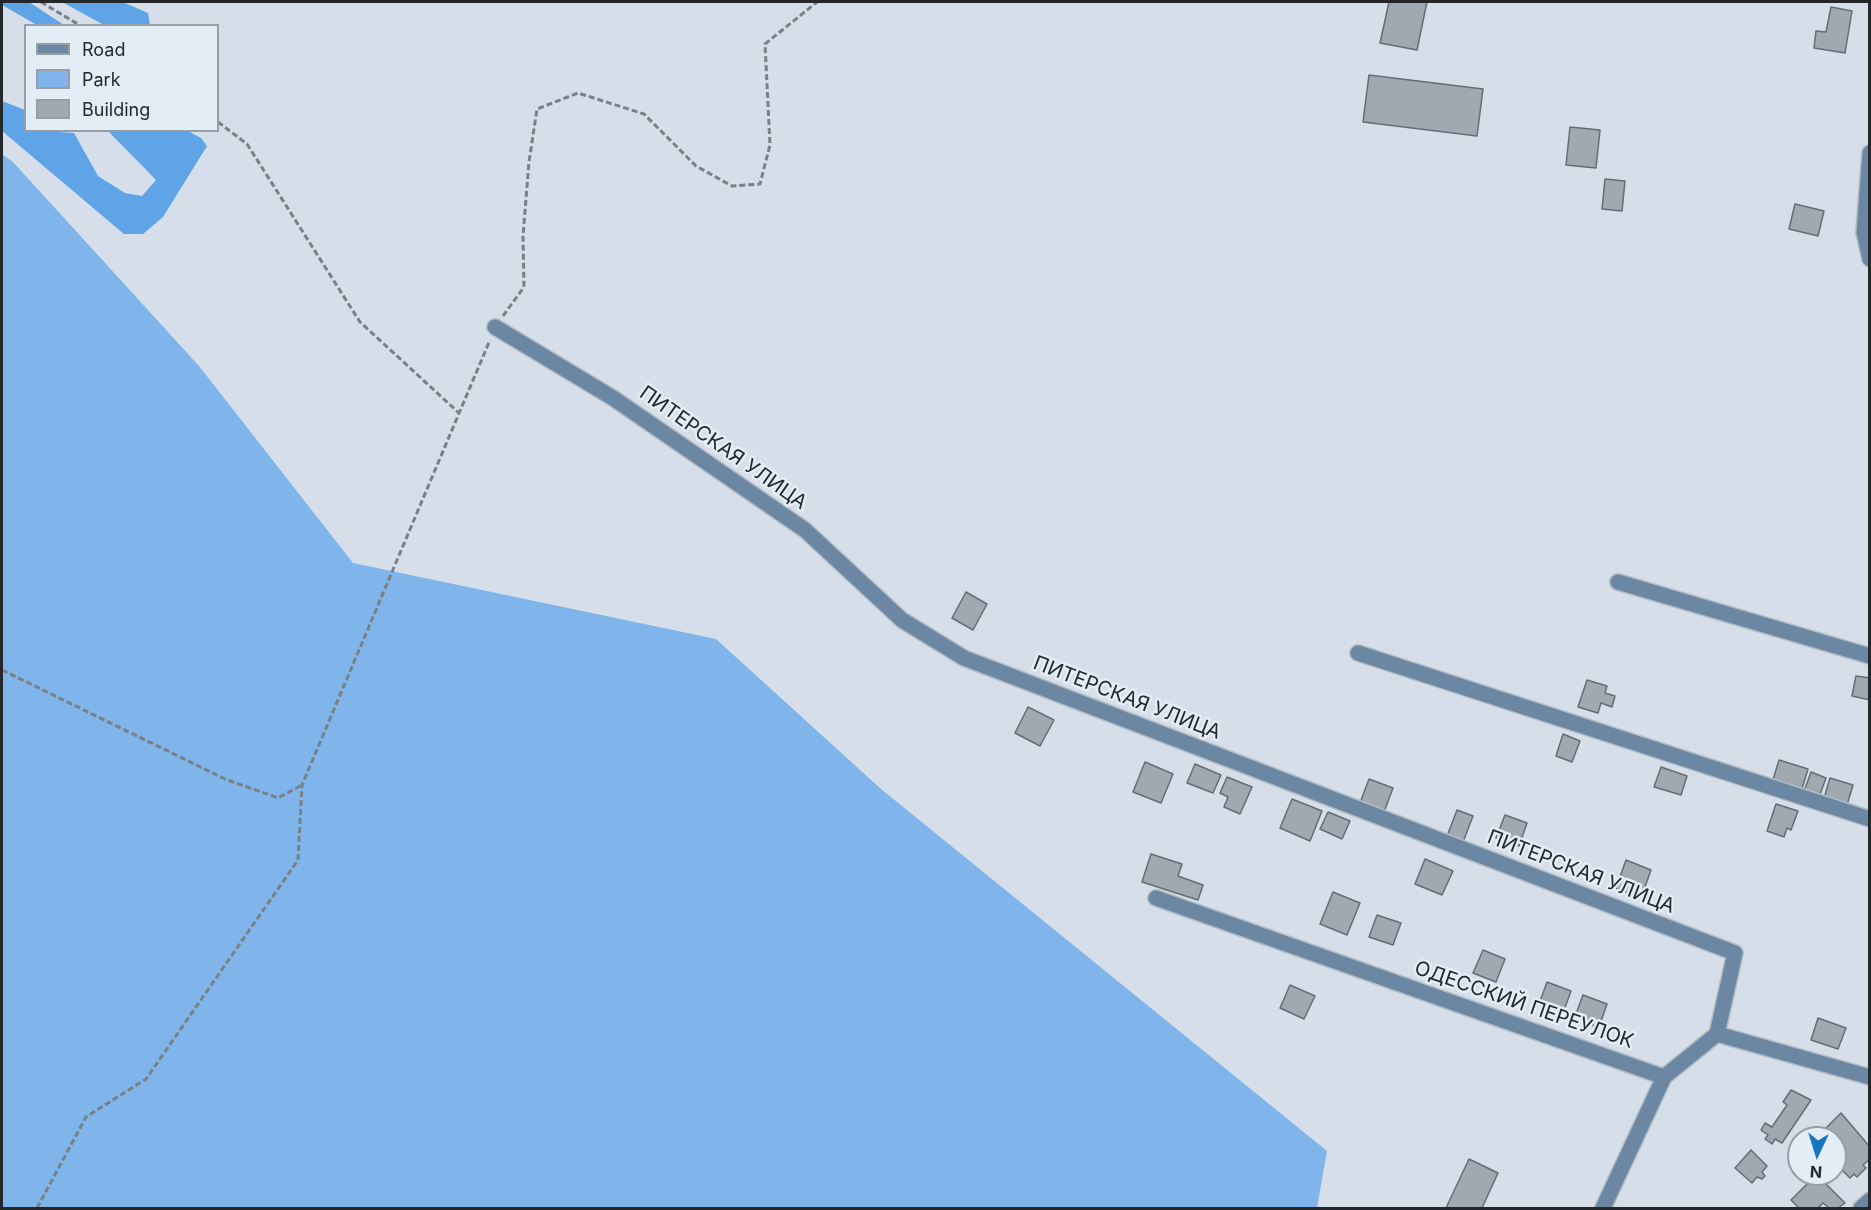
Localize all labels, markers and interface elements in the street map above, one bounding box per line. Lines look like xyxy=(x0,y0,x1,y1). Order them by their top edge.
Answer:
legend xyxy=(24,24,219,132)
text: Road xyxy=(82,39,125,60)
text: Park xyxy=(82,69,121,90)
text: Building xyxy=(82,99,150,120)
street label: ПИТЕРСКАЯ УЛИЦА xyxy=(635,381,811,515)
street label: ПИТЕРСКАЯ УЛИЦА xyxy=(1030,651,1224,745)
street label: ПИТЕРСКАЯ УЛИЦА xyxy=(1484,825,1678,919)
street label: ОДЕССКИЙ ПЕРЕУЛОК xyxy=(1411,956,1637,1054)
north arrow xyxy=(1787,1126,1847,1186)
text: N xyxy=(1809,1162,1823,1182)

